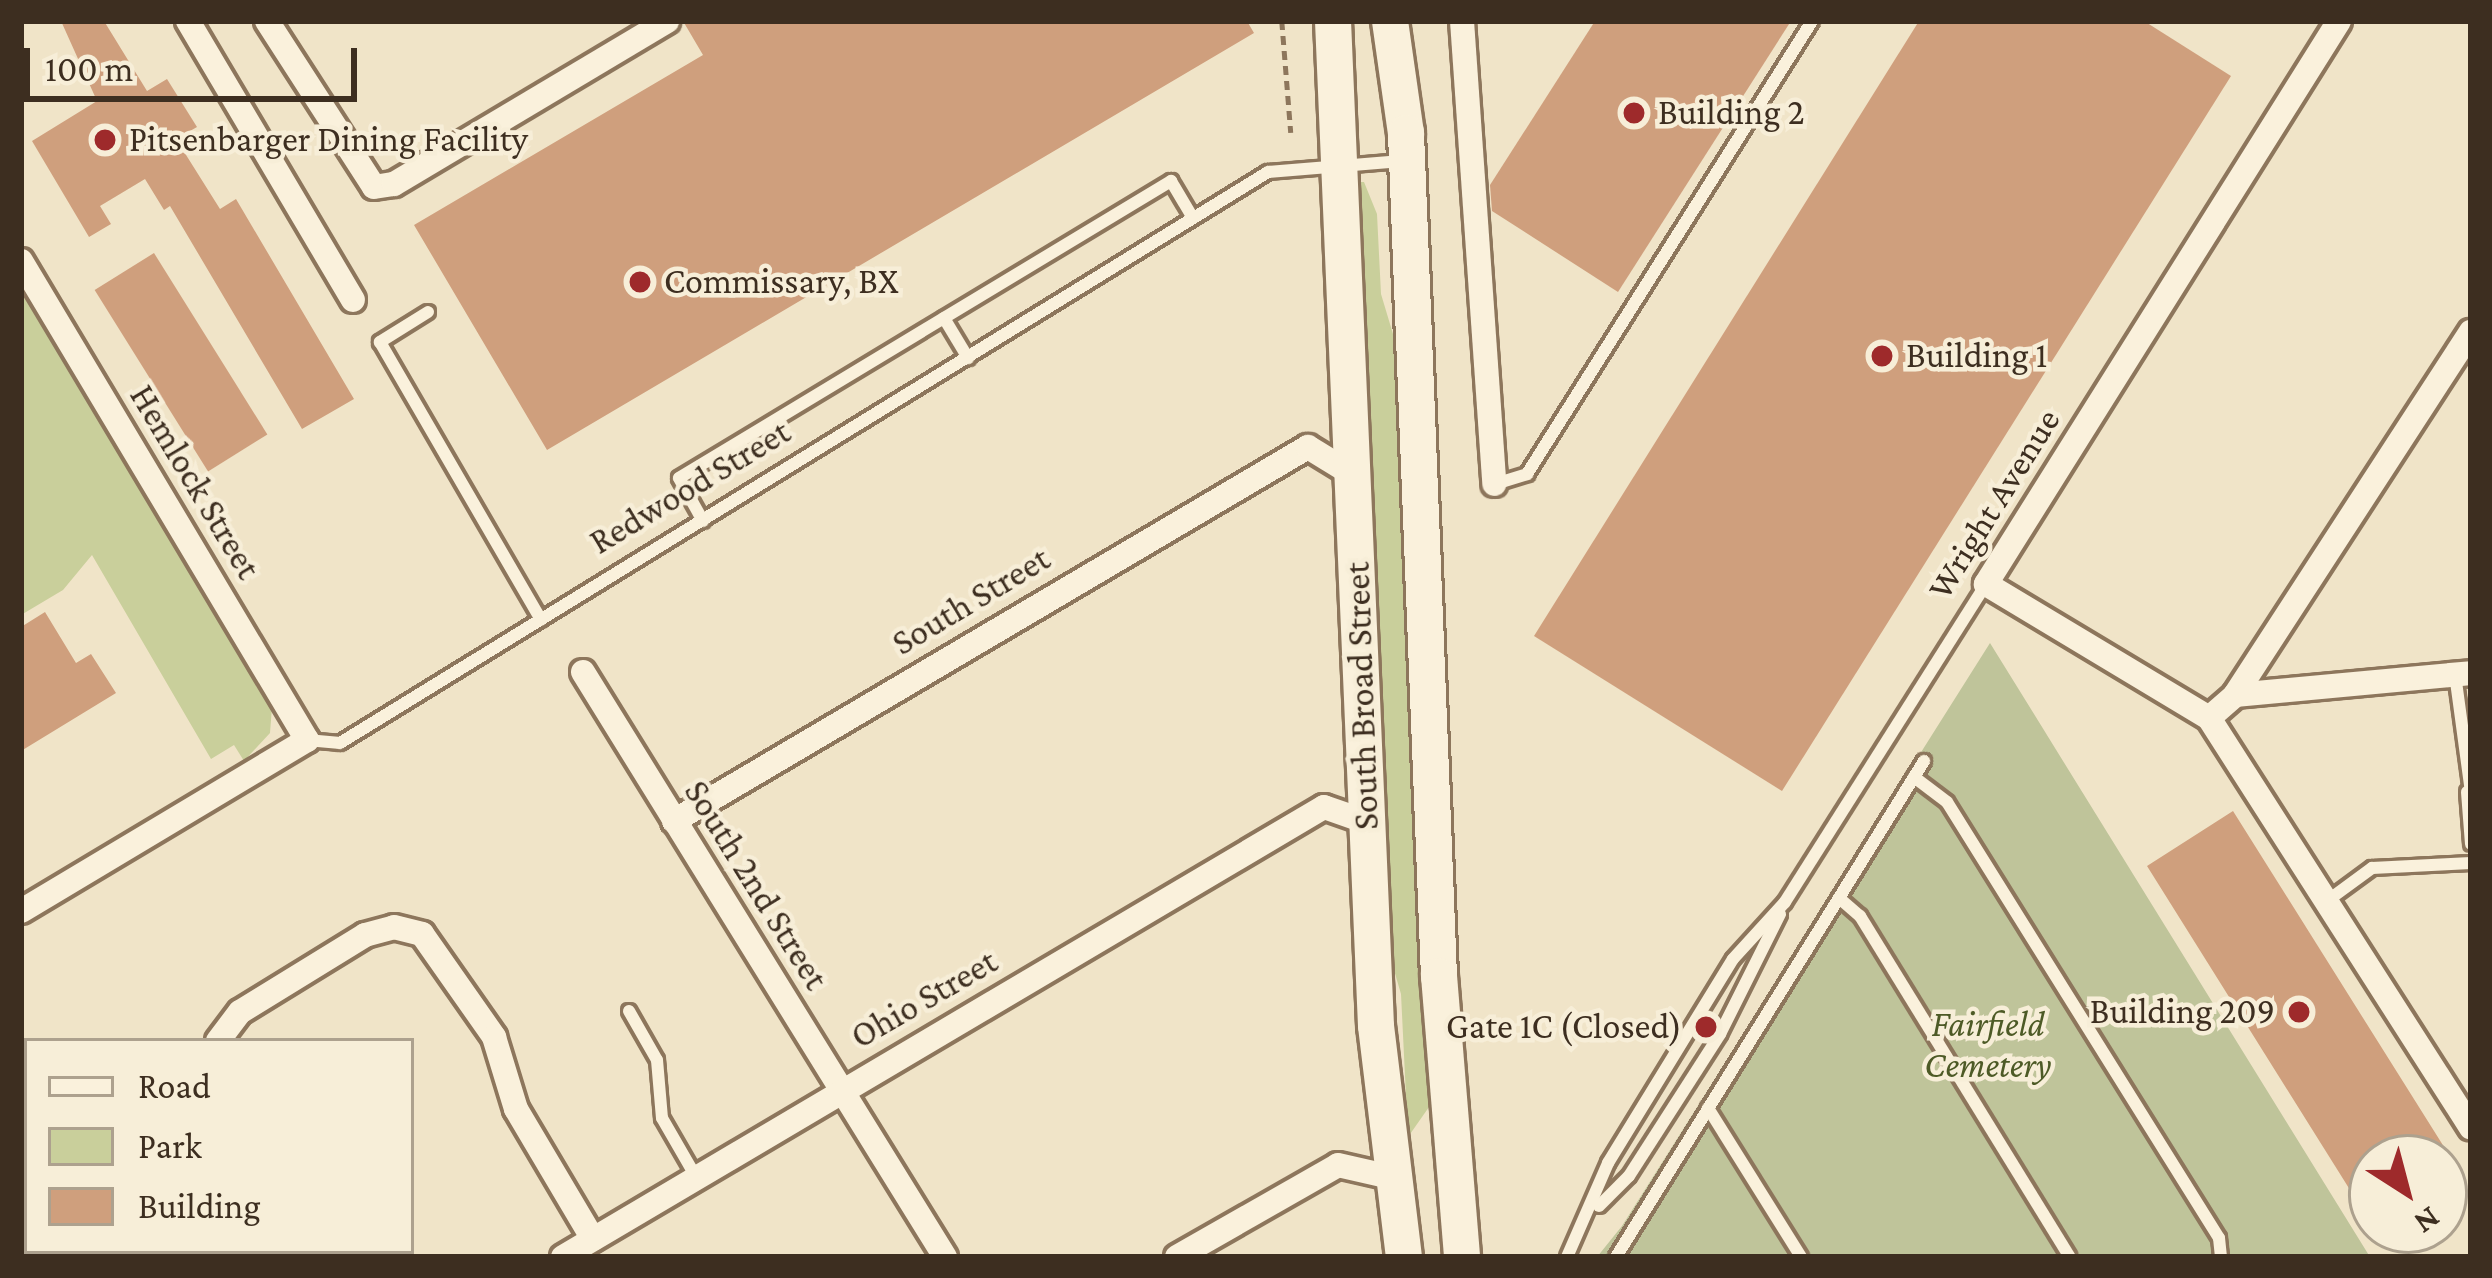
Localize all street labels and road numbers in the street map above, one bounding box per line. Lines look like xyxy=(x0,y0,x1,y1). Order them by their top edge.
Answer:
street label: Hemlock Street xyxy=(120,377,270,587)
street label: Wright Avenue xyxy=(1918,401,2070,607)
street label: Redwood Street xyxy=(582,410,798,564)
street label: South Street xyxy=(884,537,1058,665)
street label: South Broad Street xyxy=(1336,561,1388,831)
street label: South 2nd Street xyxy=(675,772,837,998)
street label: Ohio Street xyxy=(843,940,1005,1058)

